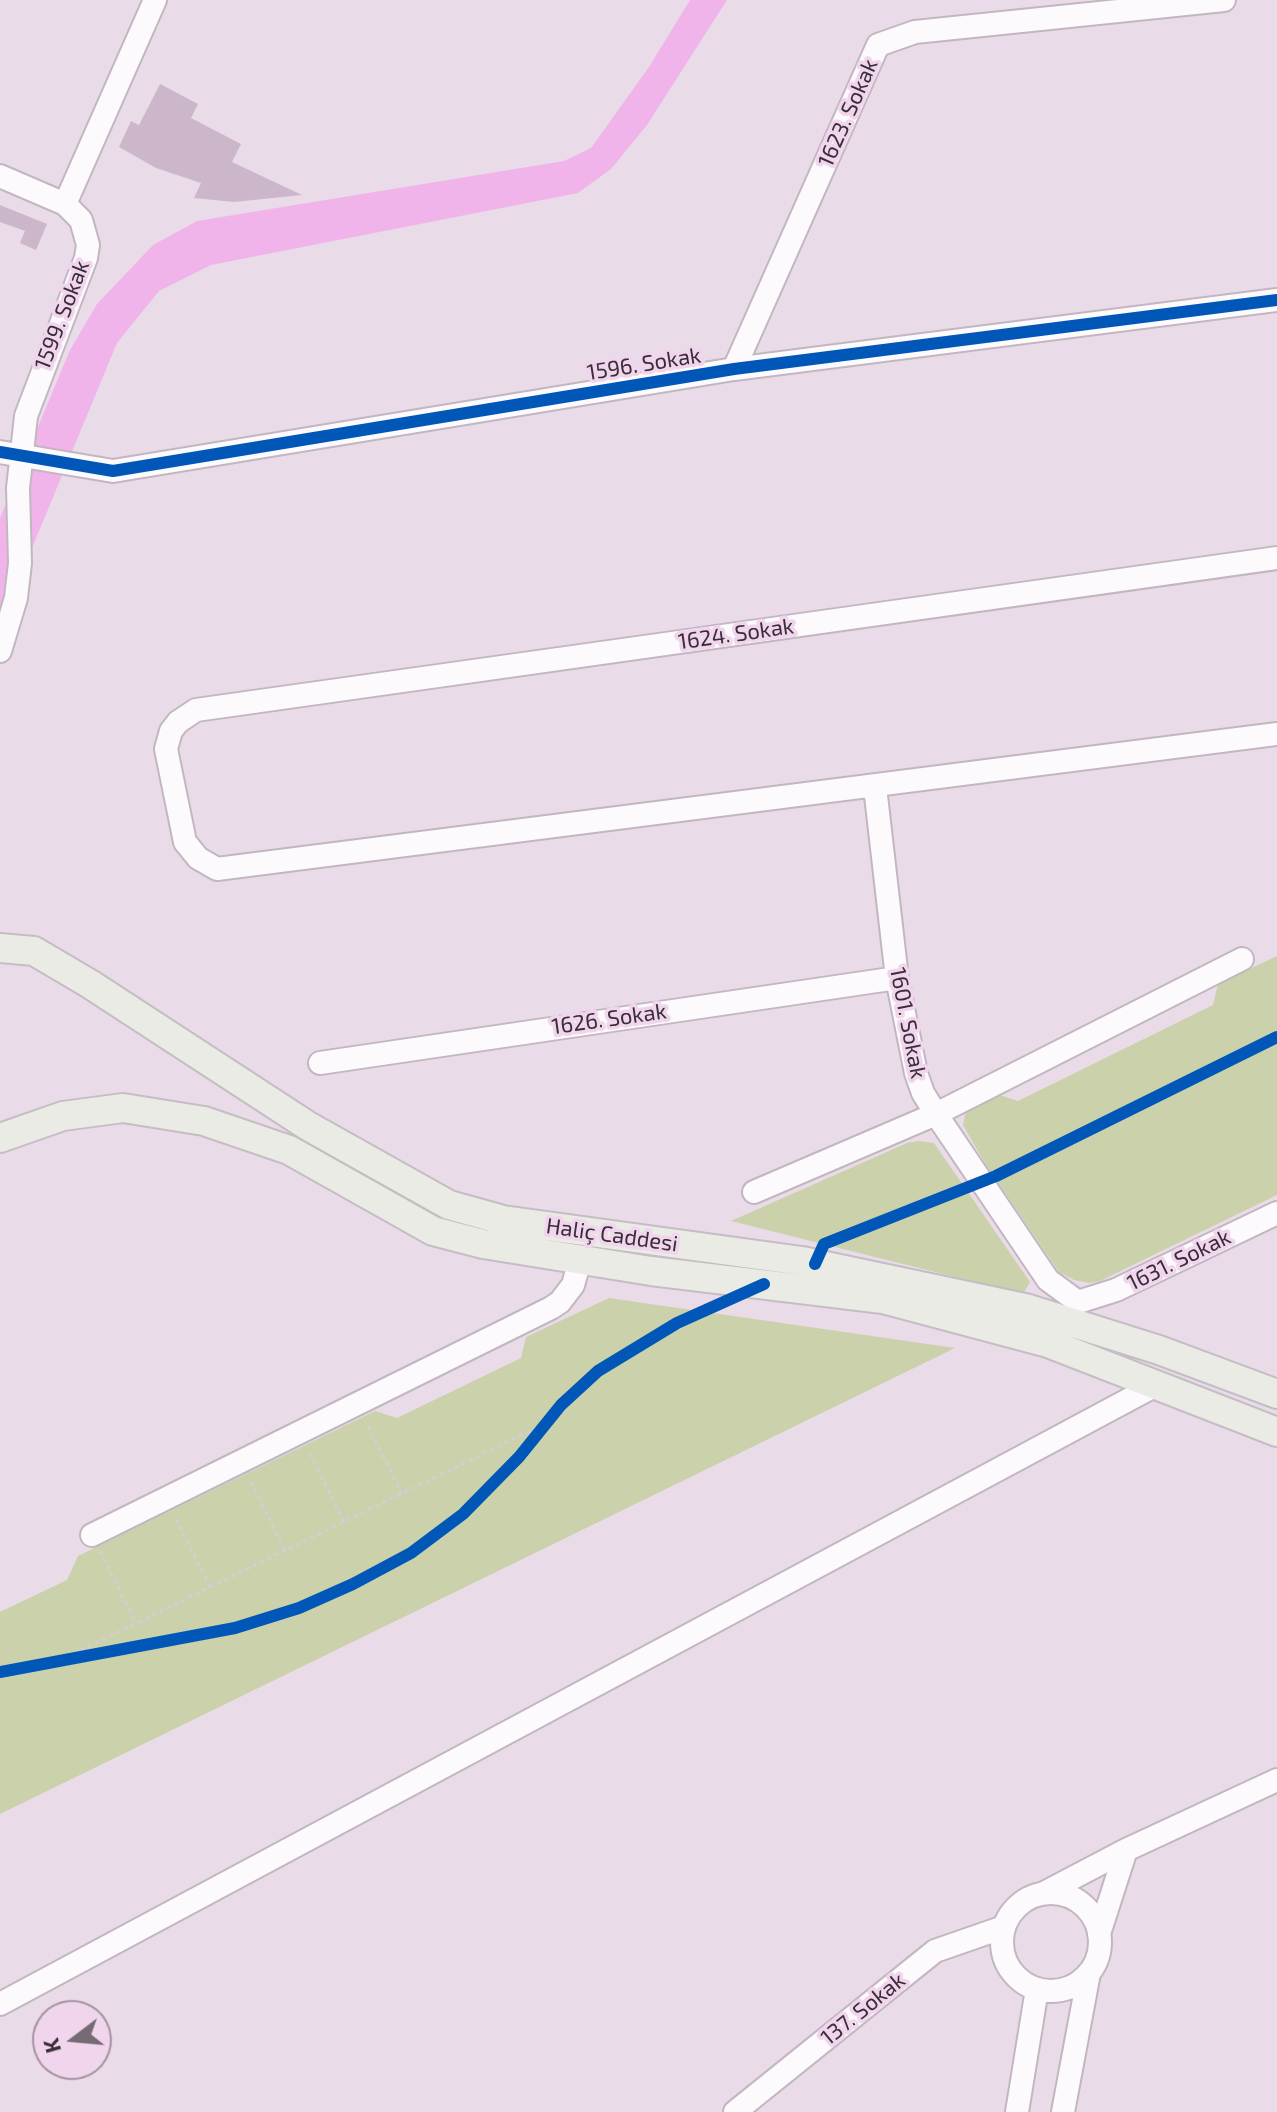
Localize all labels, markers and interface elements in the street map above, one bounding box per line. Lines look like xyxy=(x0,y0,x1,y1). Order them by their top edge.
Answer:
street label: 1623. Sokak xyxy=(813,55,883,171)
street label: 1599. Sokak xyxy=(29,257,95,373)
street label: 1596. Sokak xyxy=(585,342,703,386)
street label: 1624. Sokak xyxy=(676,613,796,655)
street label: 1601. Sokak xyxy=(884,965,932,1081)
street label: 1626. Sokak xyxy=(550,998,668,1040)
street label: Haliç Caddesi xyxy=(544,1213,680,1257)
street label: 1631. Sokak xyxy=(1123,1224,1235,1296)
street label: 137. Sokak xyxy=(816,1967,910,2051)
north arrow xyxy=(32,2000,112,2080)
text: K xyxy=(36,2036,65,2056)

